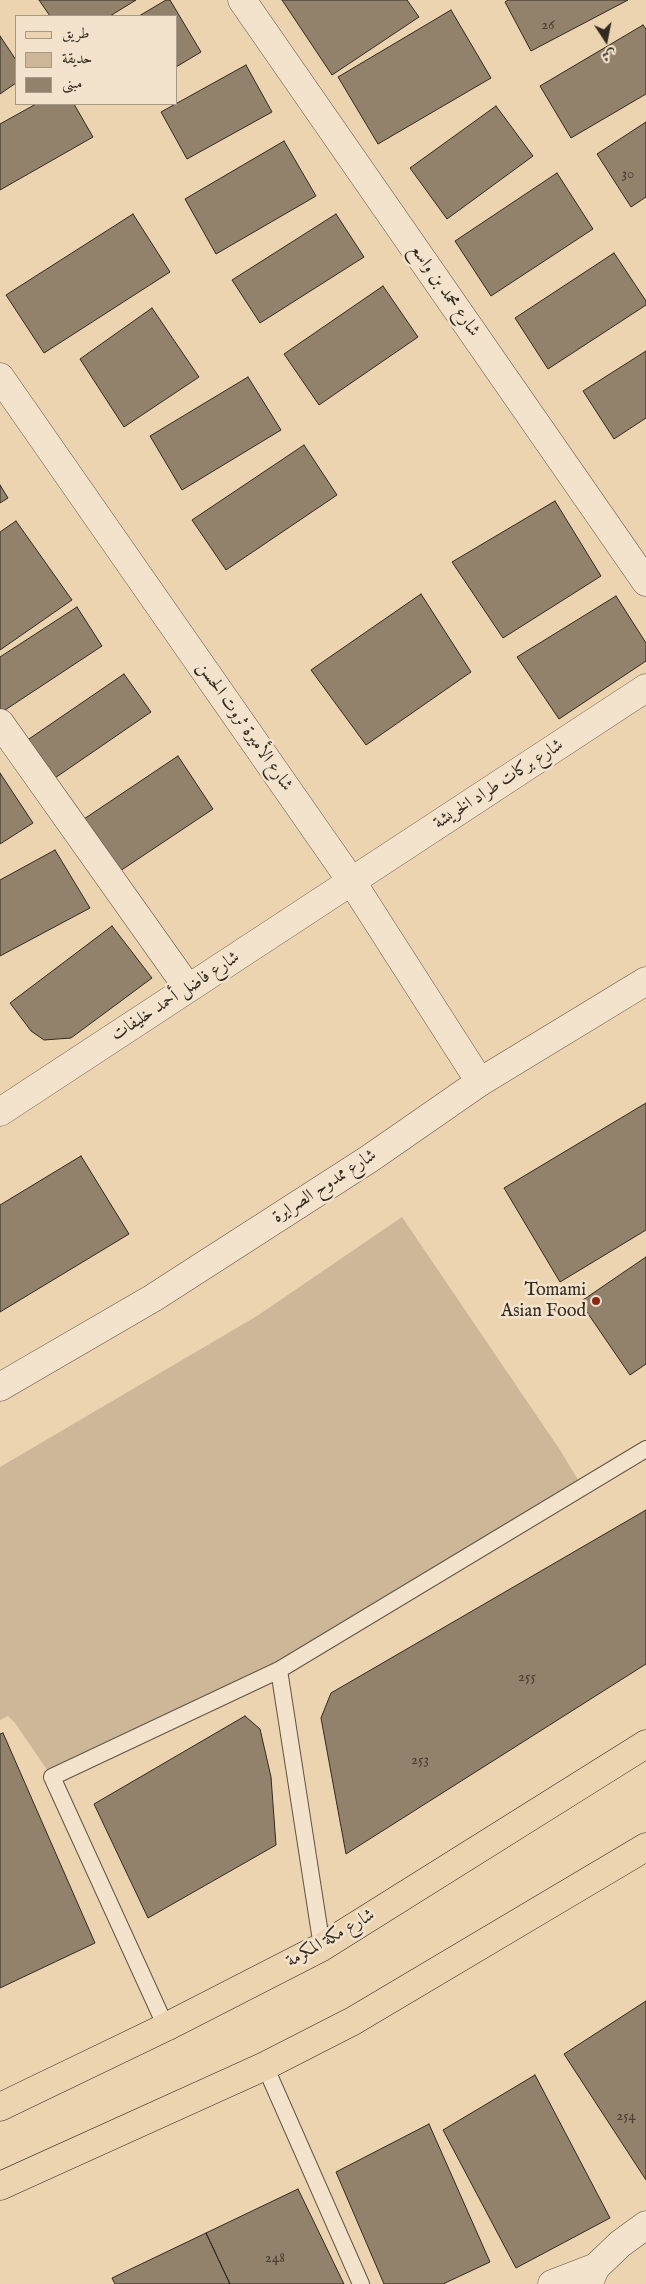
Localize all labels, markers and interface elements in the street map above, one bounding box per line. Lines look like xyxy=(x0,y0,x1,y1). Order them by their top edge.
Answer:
legend xyxy=(15,15,178,105)
north arrow xyxy=(581,15,631,65)
house number: 26 xyxy=(541,17,555,35)
text: طريق xyxy=(62,24,89,43)
text: ش xyxy=(600,45,617,65)
text: حديقة xyxy=(62,49,92,68)
text: مبنى xyxy=(62,74,82,93)
house number: 30 xyxy=(622,166,634,184)
street label: شارع محمد بن واسع xyxy=(404,240,484,342)
street label: شارع الأميرة ثروت الحسن xyxy=(191,658,297,796)
street label: شارع بركات طراد الخريشة xyxy=(430,735,568,835)
street label: شارع فاضل أحمد خليفات xyxy=(108,947,244,1047)
street label: شارع ممدوح الصرايرة xyxy=(269,1145,381,1229)
place label: Tomami Asian Food xyxy=(501,1280,586,1322)
marker: Tomami Asian Food xyxy=(590,1295,602,1307)
house number: 255 xyxy=(518,1669,536,1687)
house number: 253 xyxy=(411,1752,429,1770)
street label: شارع مكة المكرمة xyxy=(283,1905,379,1973)
house number: 254 xyxy=(616,2108,636,2126)
house number: 248 xyxy=(265,2250,285,2268)

